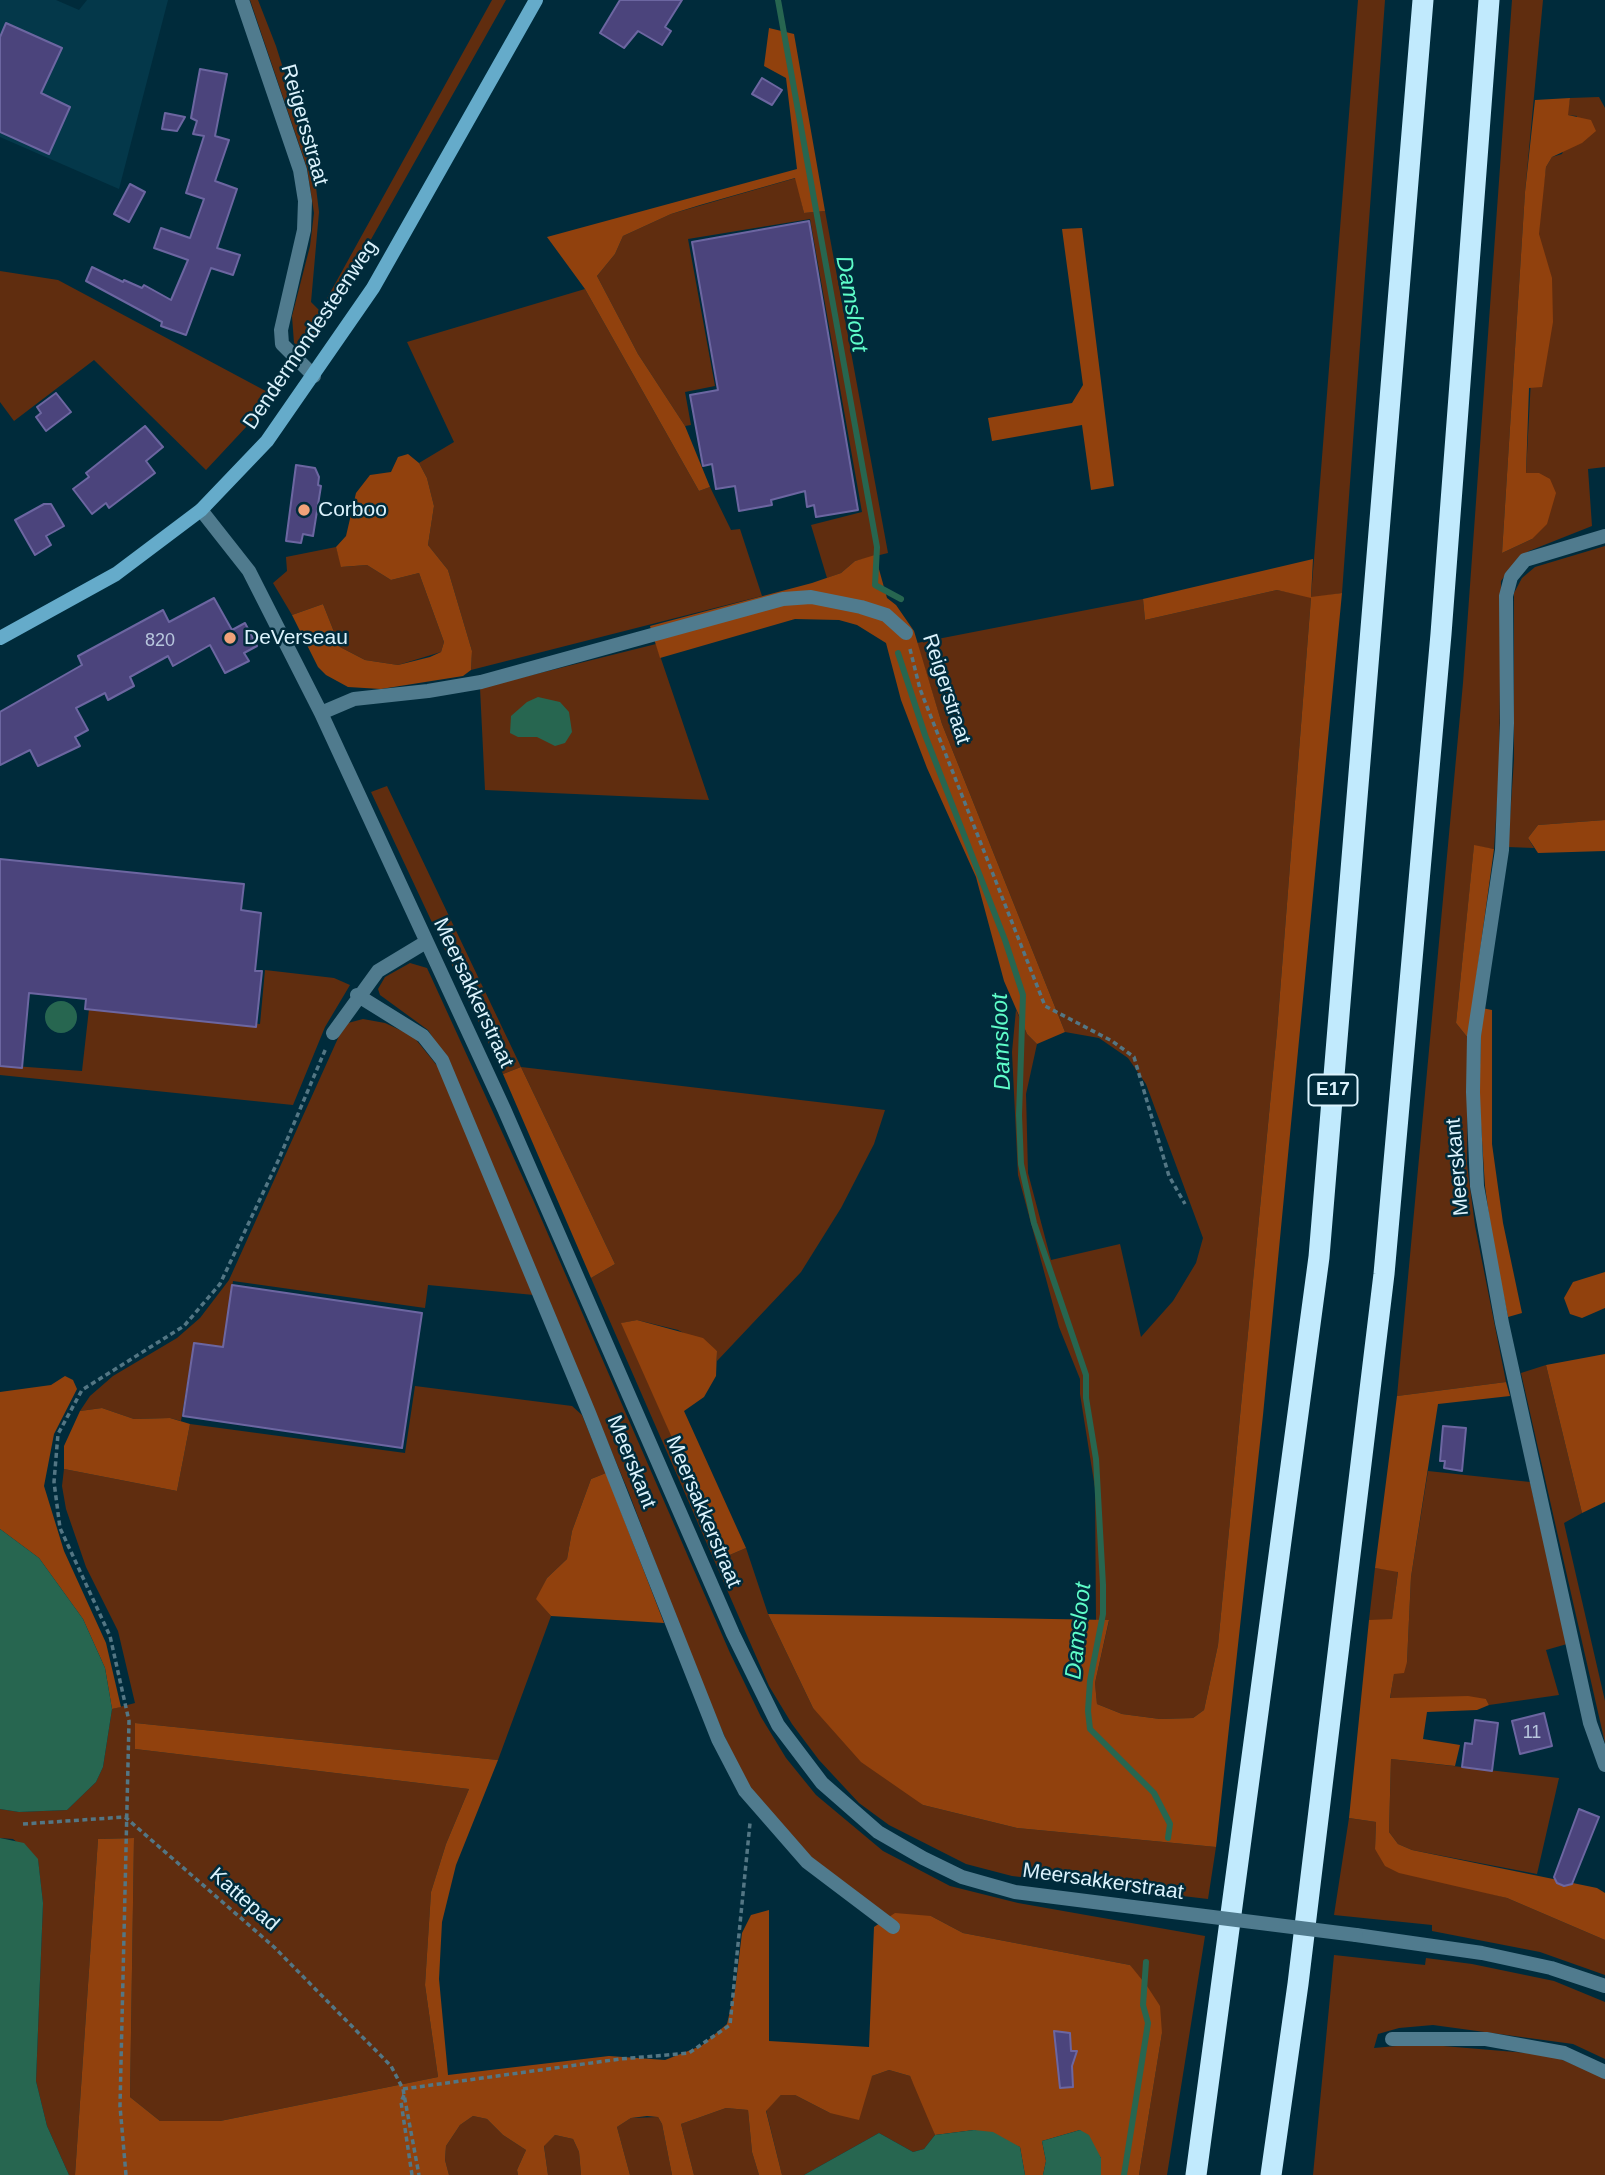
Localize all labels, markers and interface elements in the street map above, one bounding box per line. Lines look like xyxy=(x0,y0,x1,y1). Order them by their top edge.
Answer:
street label: Reigersstraat xyxy=(275,62,333,188)
street label: Dendermondesteenweg xyxy=(238,236,384,434)
water label: Damsloot xyxy=(829,254,873,354)
place label: Corboo xyxy=(318,497,387,523)
marker: Corboo xyxy=(296,502,312,518)
place label: DeVerseau xyxy=(244,625,348,651)
house number: 820 xyxy=(145,630,175,652)
marker: DeVerseau xyxy=(222,630,238,646)
street label: Reigerstraat xyxy=(916,631,976,747)
street label: Meersakkerstraat xyxy=(427,914,519,1072)
water label: Damsloot xyxy=(987,993,1017,1091)
road number: E17 xyxy=(1308,1074,1358,1106)
street label: Meerskant xyxy=(1441,1117,1475,1217)
street label: Meerskant xyxy=(601,1412,661,1512)
street label: Meersakkerstraat xyxy=(660,1432,746,1592)
water label: Damsloot xyxy=(1060,1581,1098,1681)
house number: 11 xyxy=(1523,1722,1541,1744)
street label: Meersakkerstraat xyxy=(1021,1858,1185,1906)
street label: Kattepad xyxy=(204,1863,284,1937)

